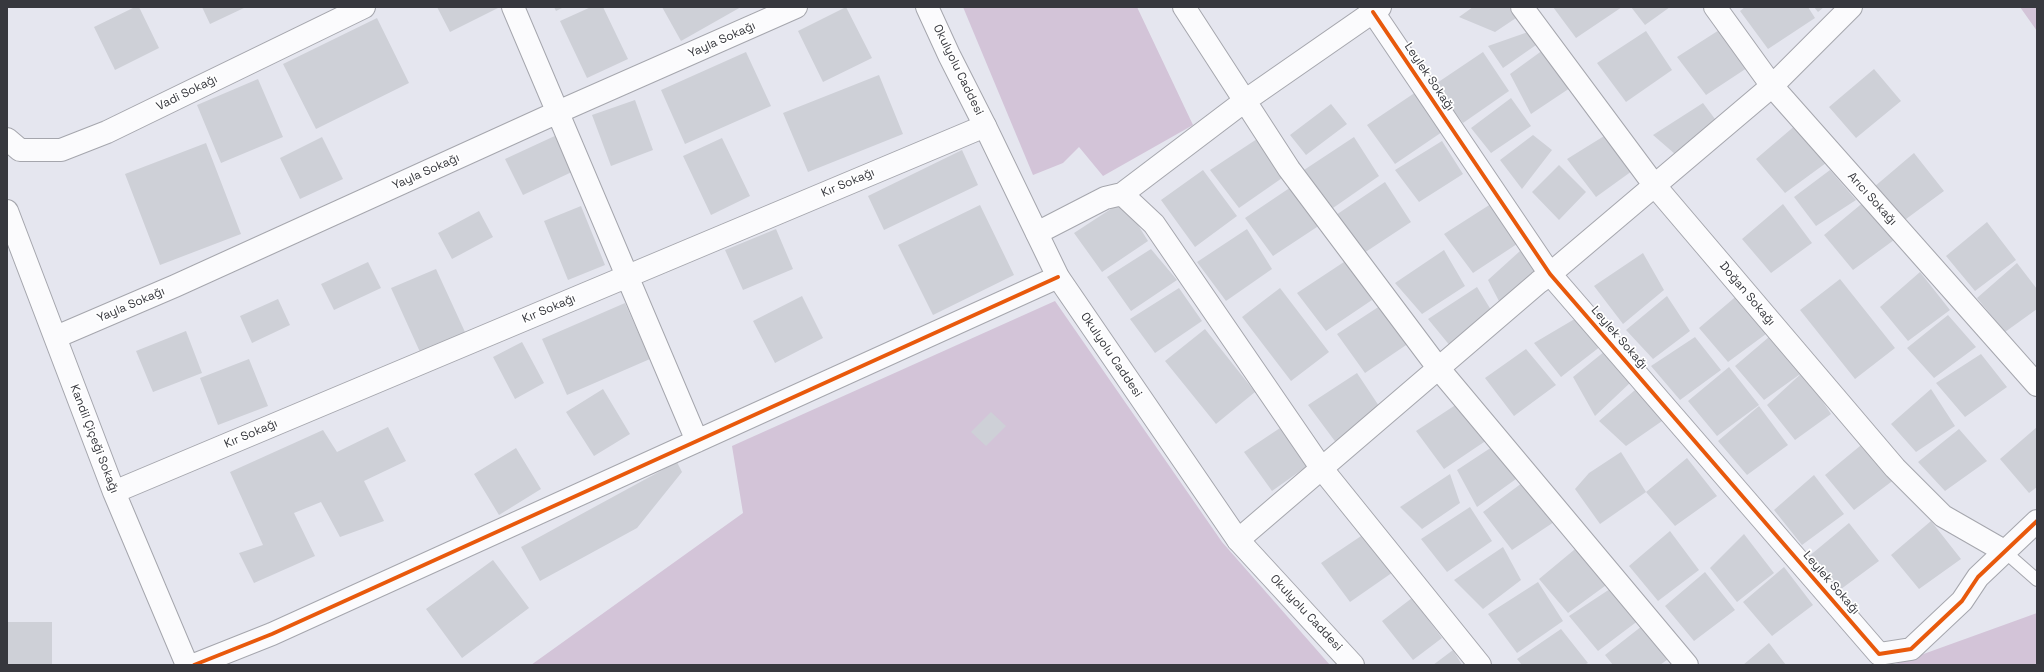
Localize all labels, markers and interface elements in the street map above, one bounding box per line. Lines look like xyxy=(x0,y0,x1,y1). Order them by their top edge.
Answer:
street label: Yayla Sokağı xyxy=(686,19,758,61)
street label: Okulyolu Caddesi xyxy=(930,22,986,118)
street label: Leylek Sokağı xyxy=(1401,40,1457,114)
street label: Vadi Sokağı xyxy=(154,72,220,114)
street label: Yayla Sokağı xyxy=(390,151,462,193)
street label: Kır Sokağı xyxy=(819,165,877,201)
street label: Arıcı Sokağı xyxy=(1844,169,1900,229)
street label: Doğan Sokağı xyxy=(1716,259,1778,329)
street label: Yayla Sokağı xyxy=(95,284,167,326)
street label: Kır Sokağı xyxy=(520,291,578,327)
street label: Leylek Sokağı xyxy=(1588,303,1650,373)
street label: Okulyolu Caddesi xyxy=(1077,310,1145,400)
street label: Kandil Çiçeği Sokağı xyxy=(67,383,121,495)
street label: Kır Sokağı xyxy=(222,416,280,452)
street label: Leylek Sokağı xyxy=(1800,548,1862,618)
street label: Okulyolu Caddesi xyxy=(1267,572,1345,654)

